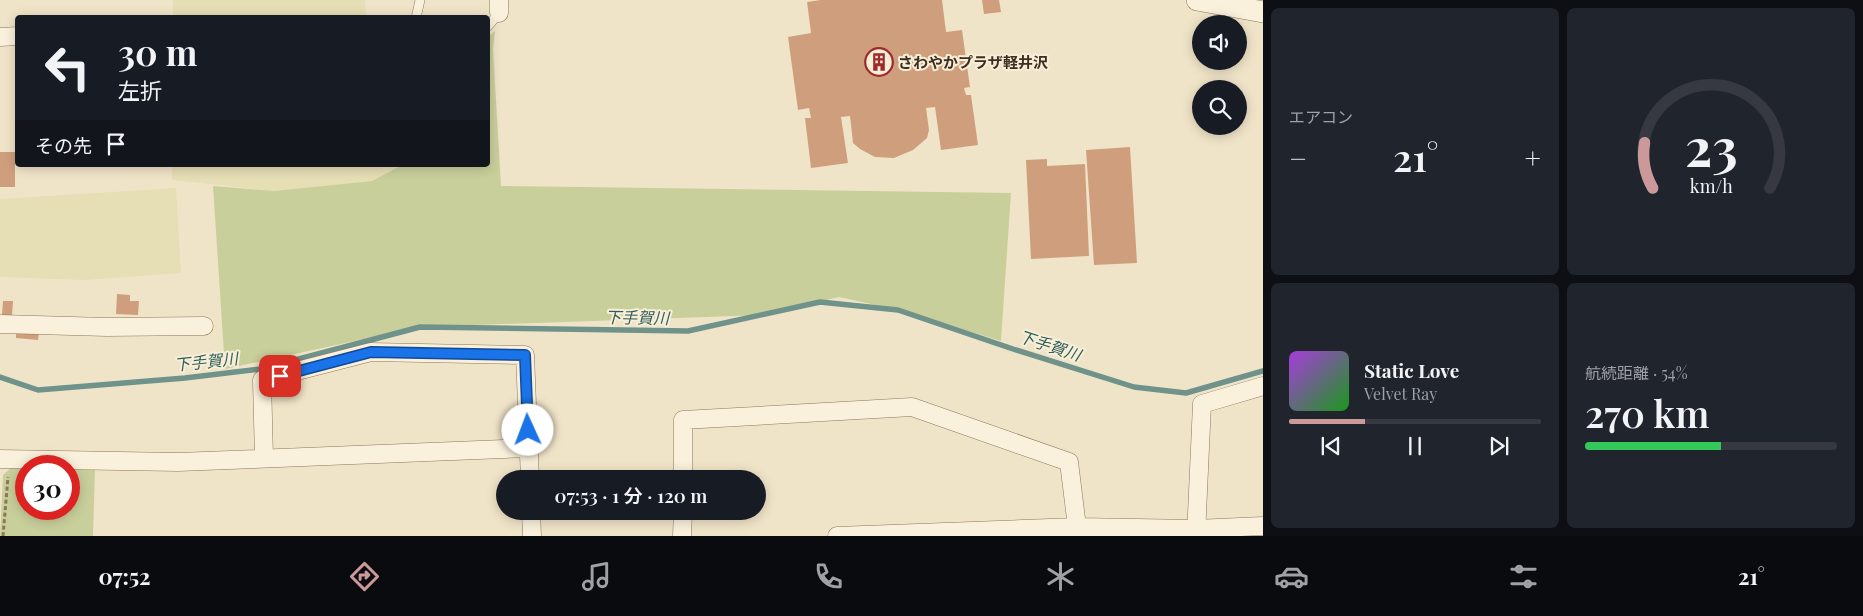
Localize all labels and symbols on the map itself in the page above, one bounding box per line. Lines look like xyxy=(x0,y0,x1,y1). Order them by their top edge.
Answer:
building icon: さわやかプラザ軽井沢 xyxy=(864,47,894,77)
place label: さわやかプラザ軽井沢 xyxy=(898,52,1048,72)
water label: 下手賀川 xyxy=(605,306,671,328)
water label: 下手賀川 xyxy=(1016,325,1086,365)
water label: 下手賀川 xyxy=(173,347,241,375)
pin xyxy=(259,355,301,397)
position arrow xyxy=(501,403,553,455)
speed limit sign: 30 xyxy=(15,455,80,520)

